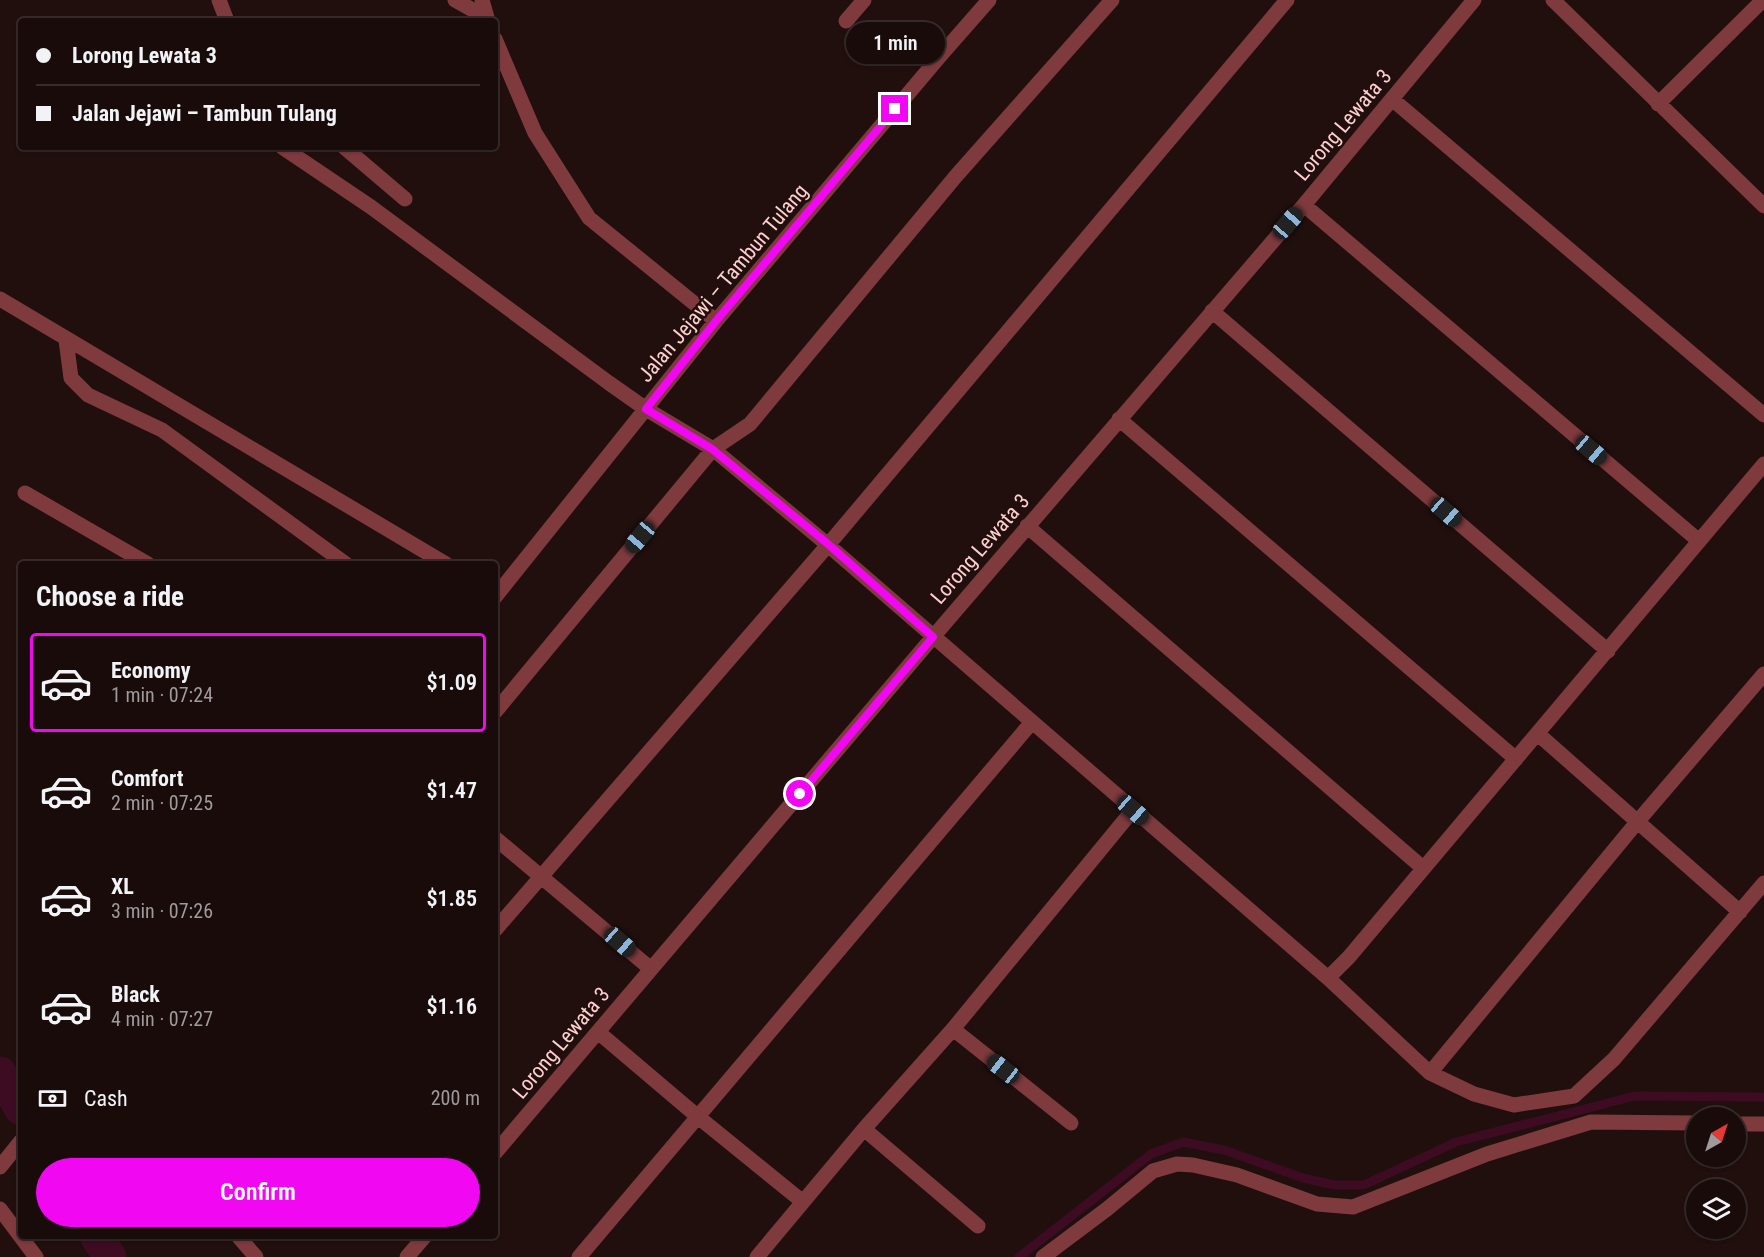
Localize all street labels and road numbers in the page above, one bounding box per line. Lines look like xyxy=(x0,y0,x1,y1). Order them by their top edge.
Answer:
street label: Lorong Lewata 3 xyxy=(1290,65,1396,185)
street label: Jalan Jejawi – Tambun Tulang xyxy=(633,179,813,387)
street label: Lorong Lewata 3 xyxy=(926,489,1034,609)
street label: Lorong Lewata 3 xyxy=(508,983,614,1103)

